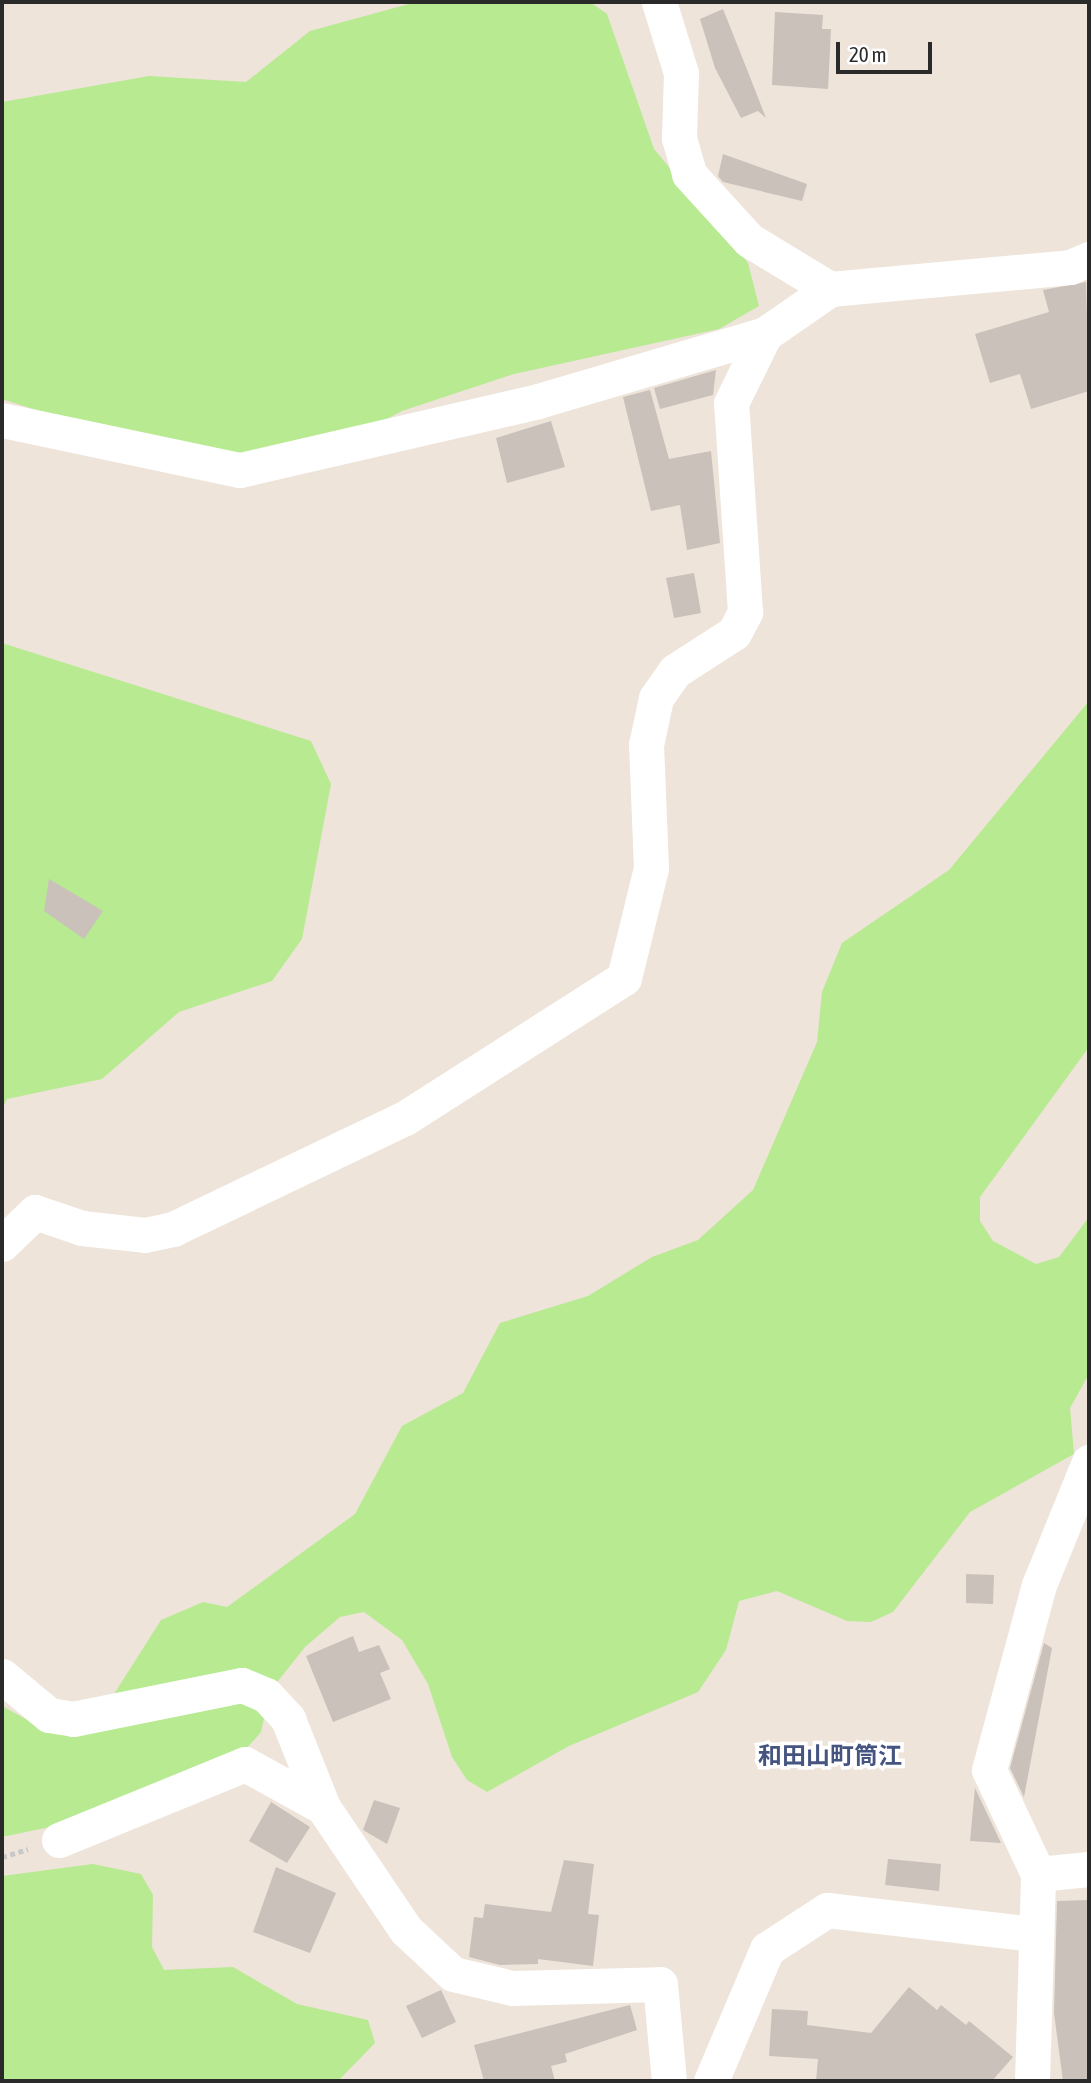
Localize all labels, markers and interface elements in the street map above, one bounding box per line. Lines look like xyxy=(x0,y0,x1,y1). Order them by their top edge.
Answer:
scale bar xyxy=(839,28,935,72)
text: 20 m xyxy=(849,42,887,66)
district label: 和田山町筒江 xyxy=(758,1742,902,1770)

